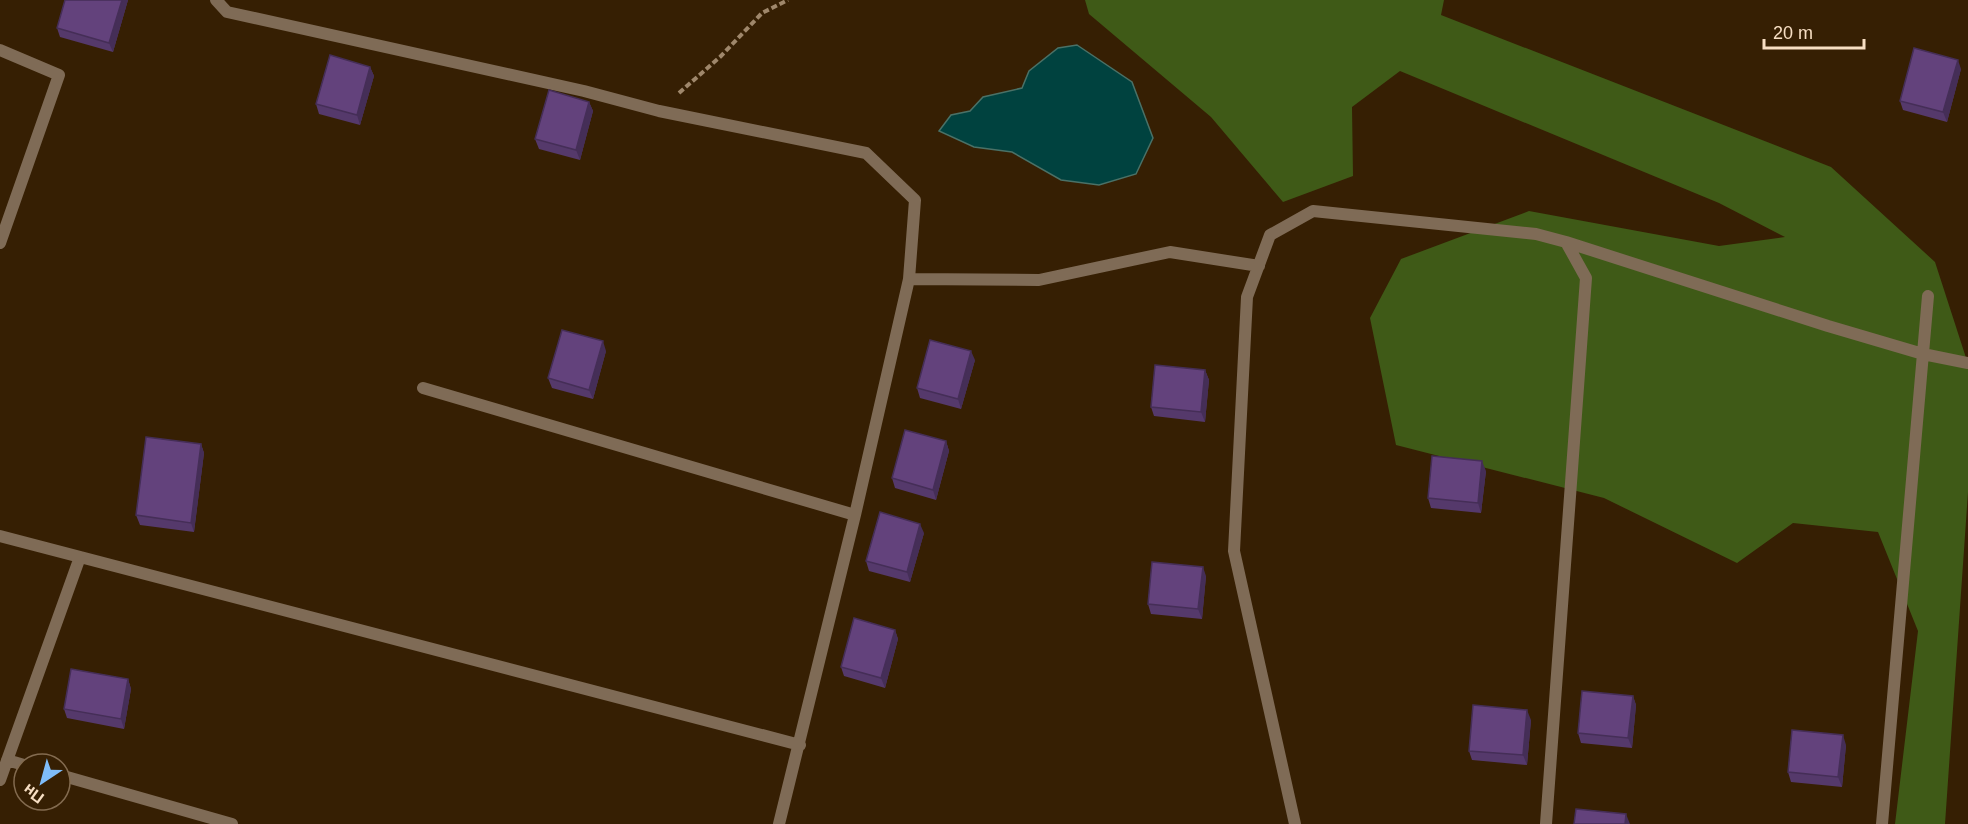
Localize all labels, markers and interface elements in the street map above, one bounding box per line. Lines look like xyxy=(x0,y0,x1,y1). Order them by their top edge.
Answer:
scale bar xyxy=(1764,12,1864,50)
text: 20 m xyxy=(1773,23,1813,43)
north arrow xyxy=(12,752,72,812)
text: Пн xyxy=(20,781,47,807)

